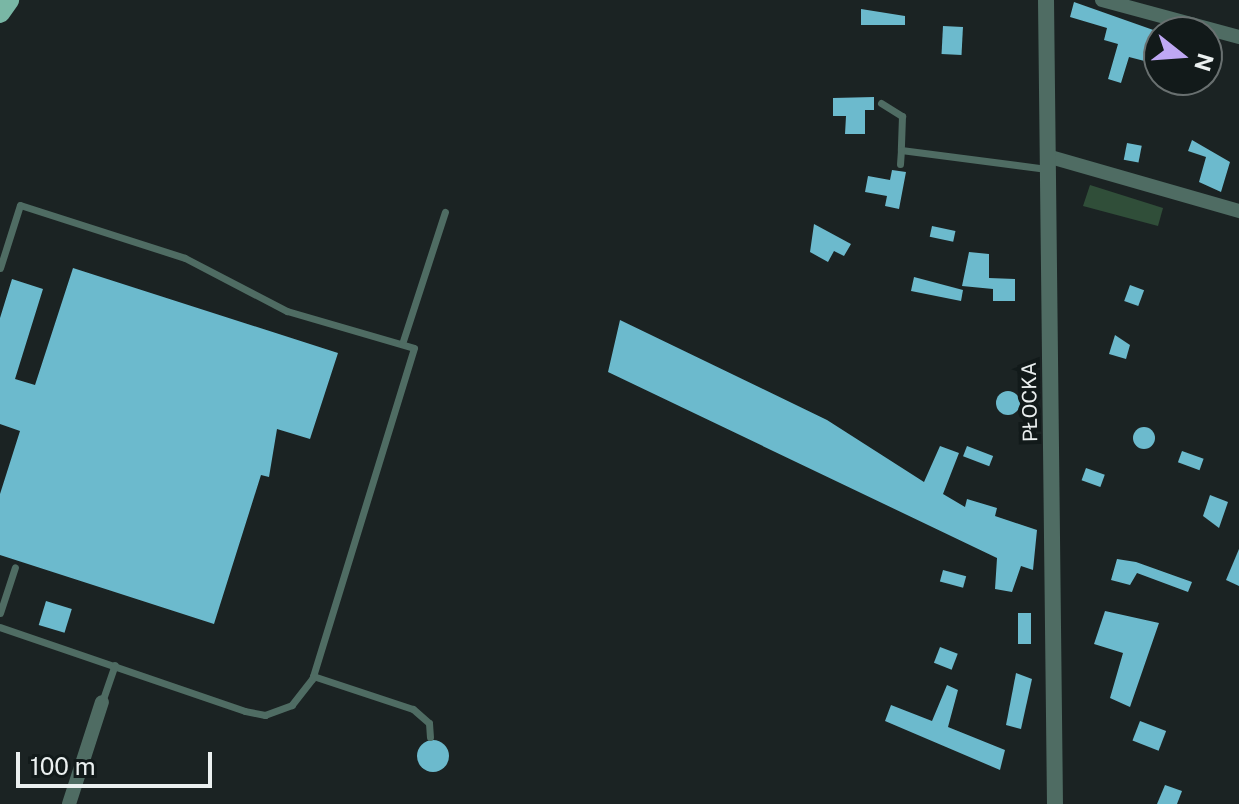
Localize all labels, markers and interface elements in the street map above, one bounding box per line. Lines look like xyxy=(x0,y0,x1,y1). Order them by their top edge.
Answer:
north arrow xyxy=(1143,16,1223,96)
text: N xyxy=(1189,50,1219,74)
street label: PŁOCKA xyxy=(1017,362,1043,442)
scale bar xyxy=(20,736,216,786)
text: 100 m xyxy=(30,752,96,780)

